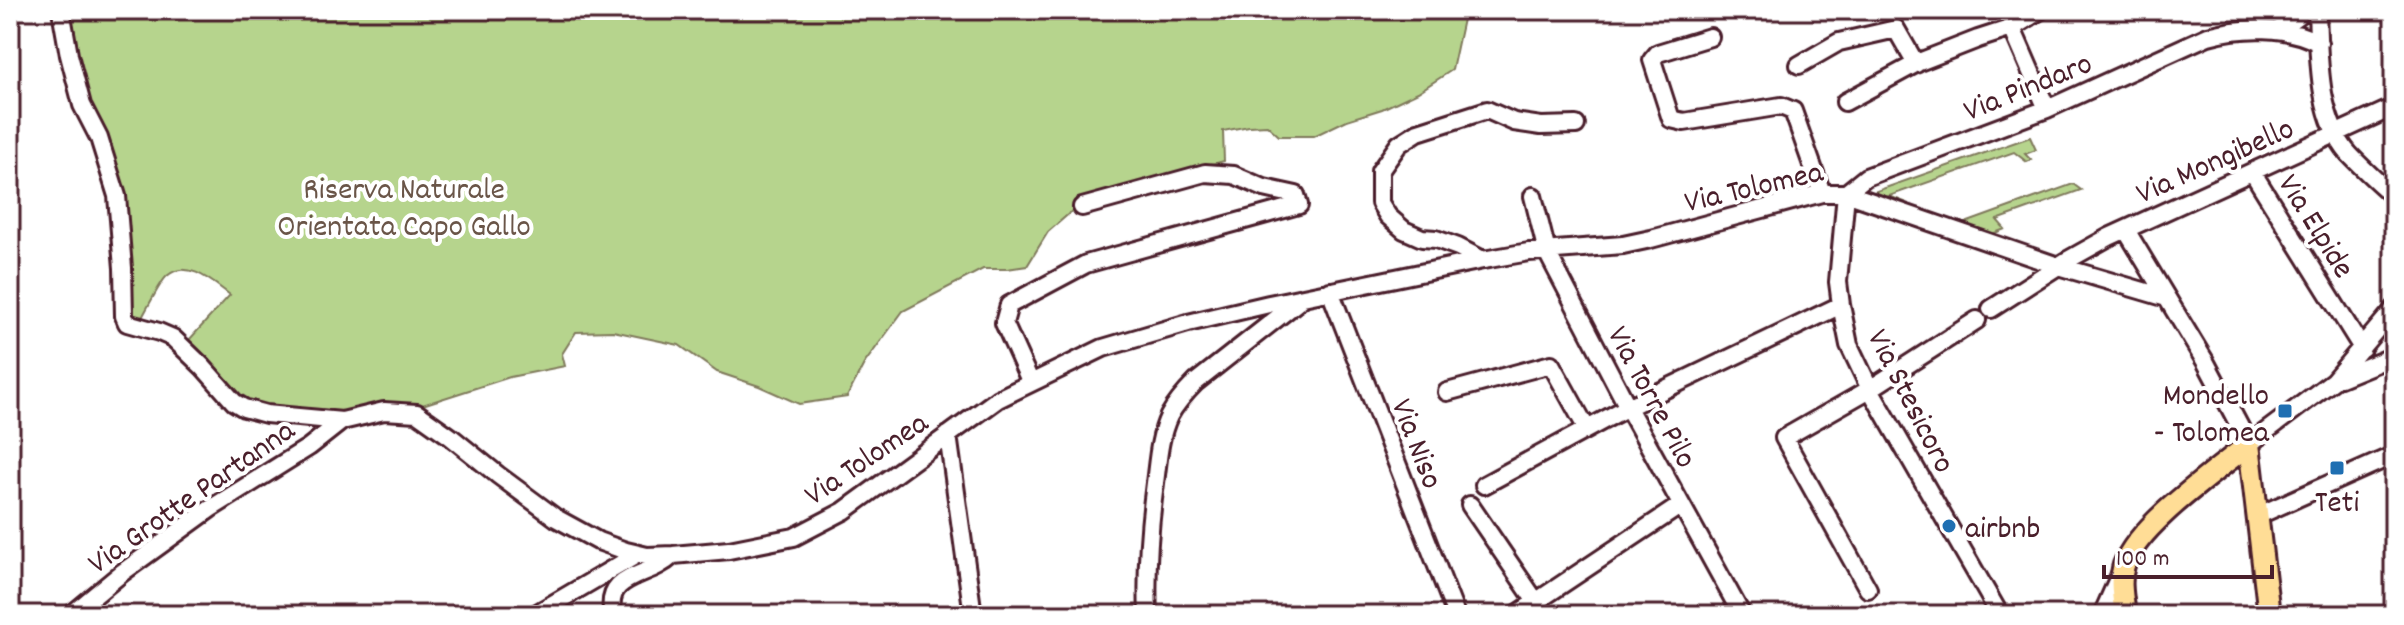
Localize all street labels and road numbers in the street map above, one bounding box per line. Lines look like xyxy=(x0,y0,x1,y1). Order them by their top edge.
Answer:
street label: Via Pindaro xyxy=(1958,43,2100,136)
street label: Via Mongibello xyxy=(2130,108,2302,219)
street label: Via Tolomea xyxy=(1680,151,1829,228)
street label: Via Elpide xyxy=(2264,167,2364,289)
street label: Via Torre Pilo xyxy=(1593,319,1706,478)
street label: Via Stesicoro xyxy=(1853,322,1964,482)
street label: Via Niso xyxy=(1376,393,1452,496)
street label: Via Tolomea xyxy=(797,402,940,520)
street label: Via Grotte Partanna xyxy=(80,410,307,588)

